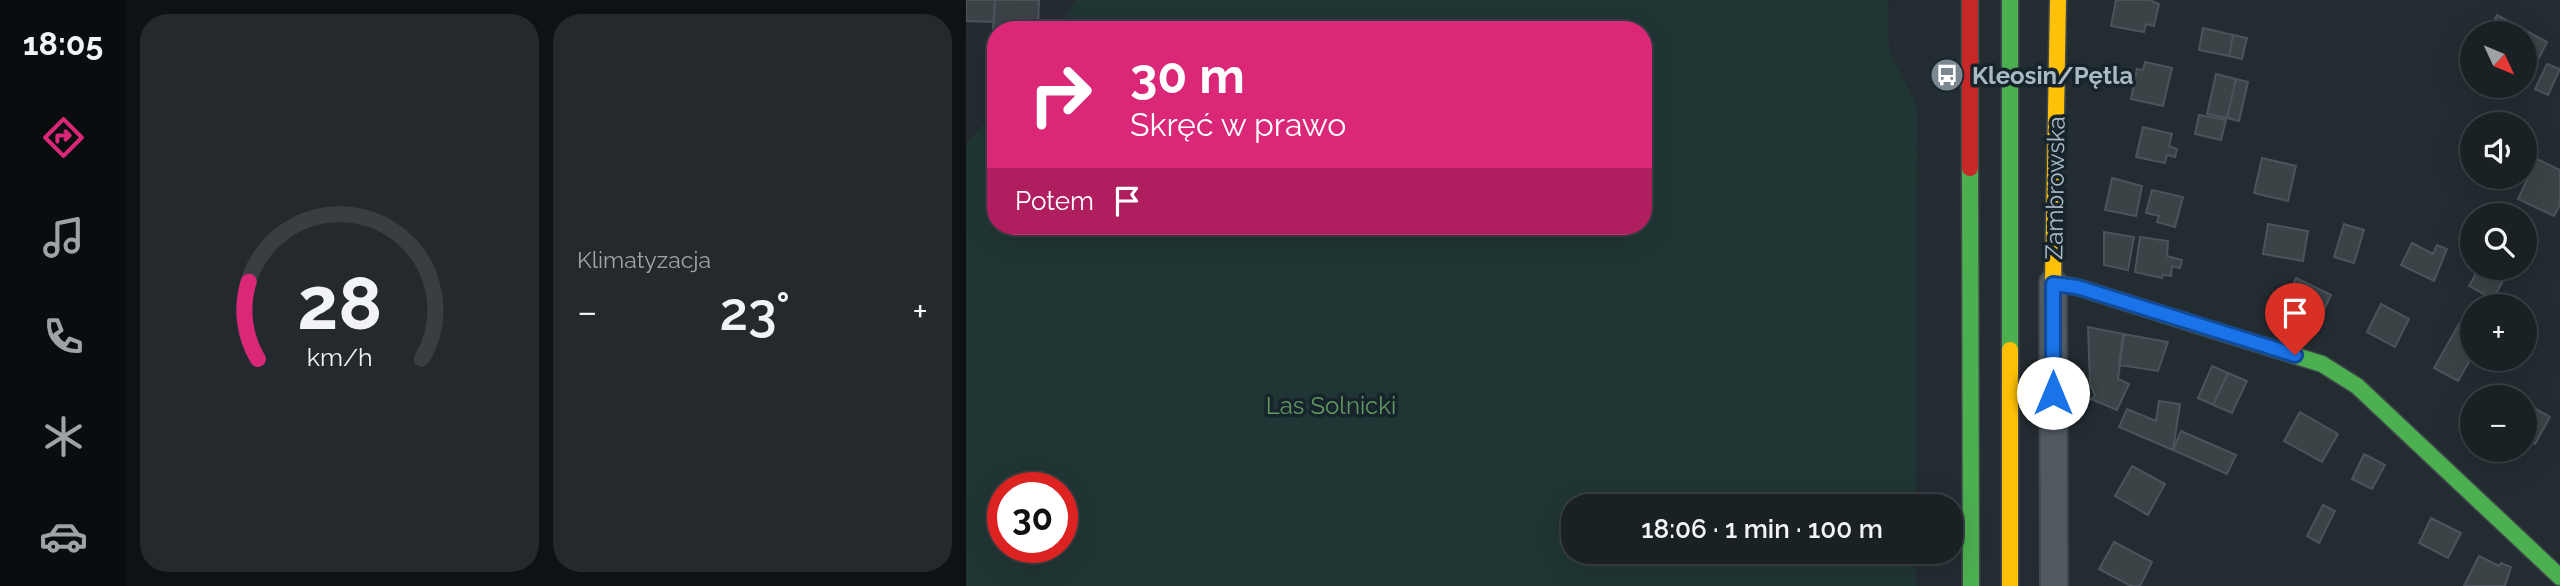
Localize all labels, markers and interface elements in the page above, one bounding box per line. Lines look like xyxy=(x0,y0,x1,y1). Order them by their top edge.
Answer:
north arrow xyxy=(2460,21,2538,98)
map controls xyxy=(2460,21,2537,462)
text: 18:05 xyxy=(23,25,103,62)
text: 30 m xyxy=(1130,47,1245,104)
icon: right xyxy=(1015,49,1106,140)
bus stop icon: Kleosin/Pętla xyxy=(1928,56,1966,94)
place label: Kleosin/Pętla xyxy=(1972,61,2134,90)
text: Skręć w prawo xyxy=(1130,106,1346,143)
button: sound xyxy=(2460,112,2537,189)
icon: directions xyxy=(39,113,88,162)
street label: Zambrowska xyxy=(2039,116,2071,260)
icon: arrive xyxy=(1108,182,1146,220)
text: Potem xyxy=(1015,186,1094,216)
button: search xyxy=(2460,203,2537,280)
icon: music xyxy=(39,213,88,262)
text: Klimatyzacja xyxy=(577,246,711,273)
text: 28 xyxy=(297,261,382,346)
text: 23° xyxy=(720,281,790,342)
pin xyxy=(2265,283,2325,355)
text: − xyxy=(577,289,597,334)
text: + xyxy=(912,289,928,334)
icon: arrive xyxy=(2276,294,2314,332)
button: + xyxy=(2460,294,2537,371)
icon: phone xyxy=(39,312,88,361)
text: km/h xyxy=(307,342,372,372)
position arrow xyxy=(2016,356,2090,430)
button: − xyxy=(2460,385,2537,462)
park label: Las Solnicki xyxy=(1266,391,1396,420)
icon: climate xyxy=(39,412,88,461)
speed limit sign: 30 xyxy=(987,472,1078,563)
icon: car xyxy=(39,512,88,561)
text: 18:06 · 1 min · 100 m xyxy=(1641,514,1883,544)

